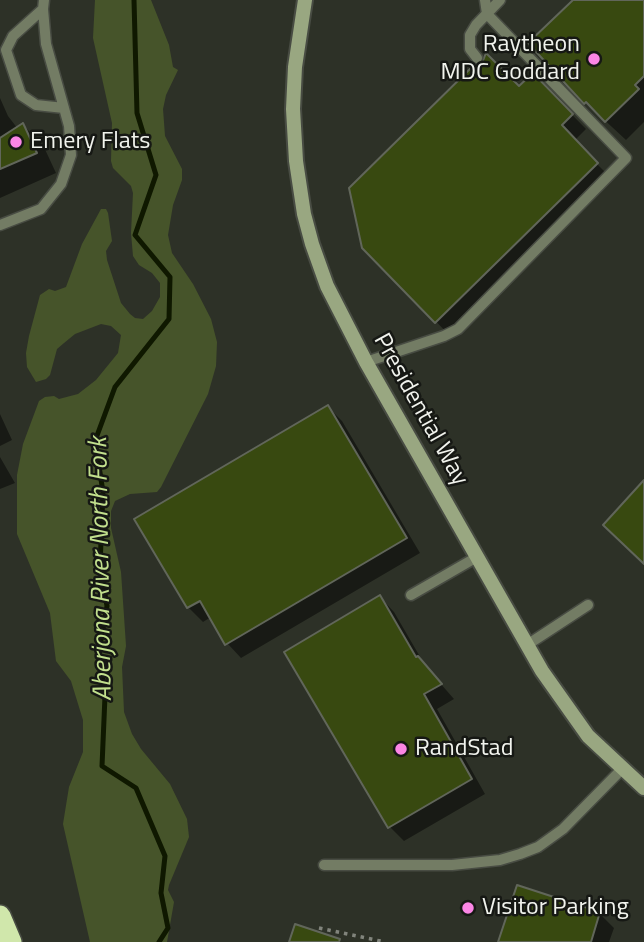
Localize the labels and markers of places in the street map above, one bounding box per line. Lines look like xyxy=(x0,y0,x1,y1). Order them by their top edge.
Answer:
place label: Raytheon MDC Goddard xyxy=(440,31,580,87)
marker: Raytheon MDC Goddard xyxy=(586,51,602,67)
place label: Emery Flats xyxy=(30,128,150,156)
marker: Emery Flats xyxy=(8,134,24,150)
place label: RandStad xyxy=(415,735,513,763)
marker: RandStad xyxy=(393,741,409,757)
place label: Visitor Parking xyxy=(482,894,629,922)
marker: Visitor Parking xyxy=(460,900,476,916)

